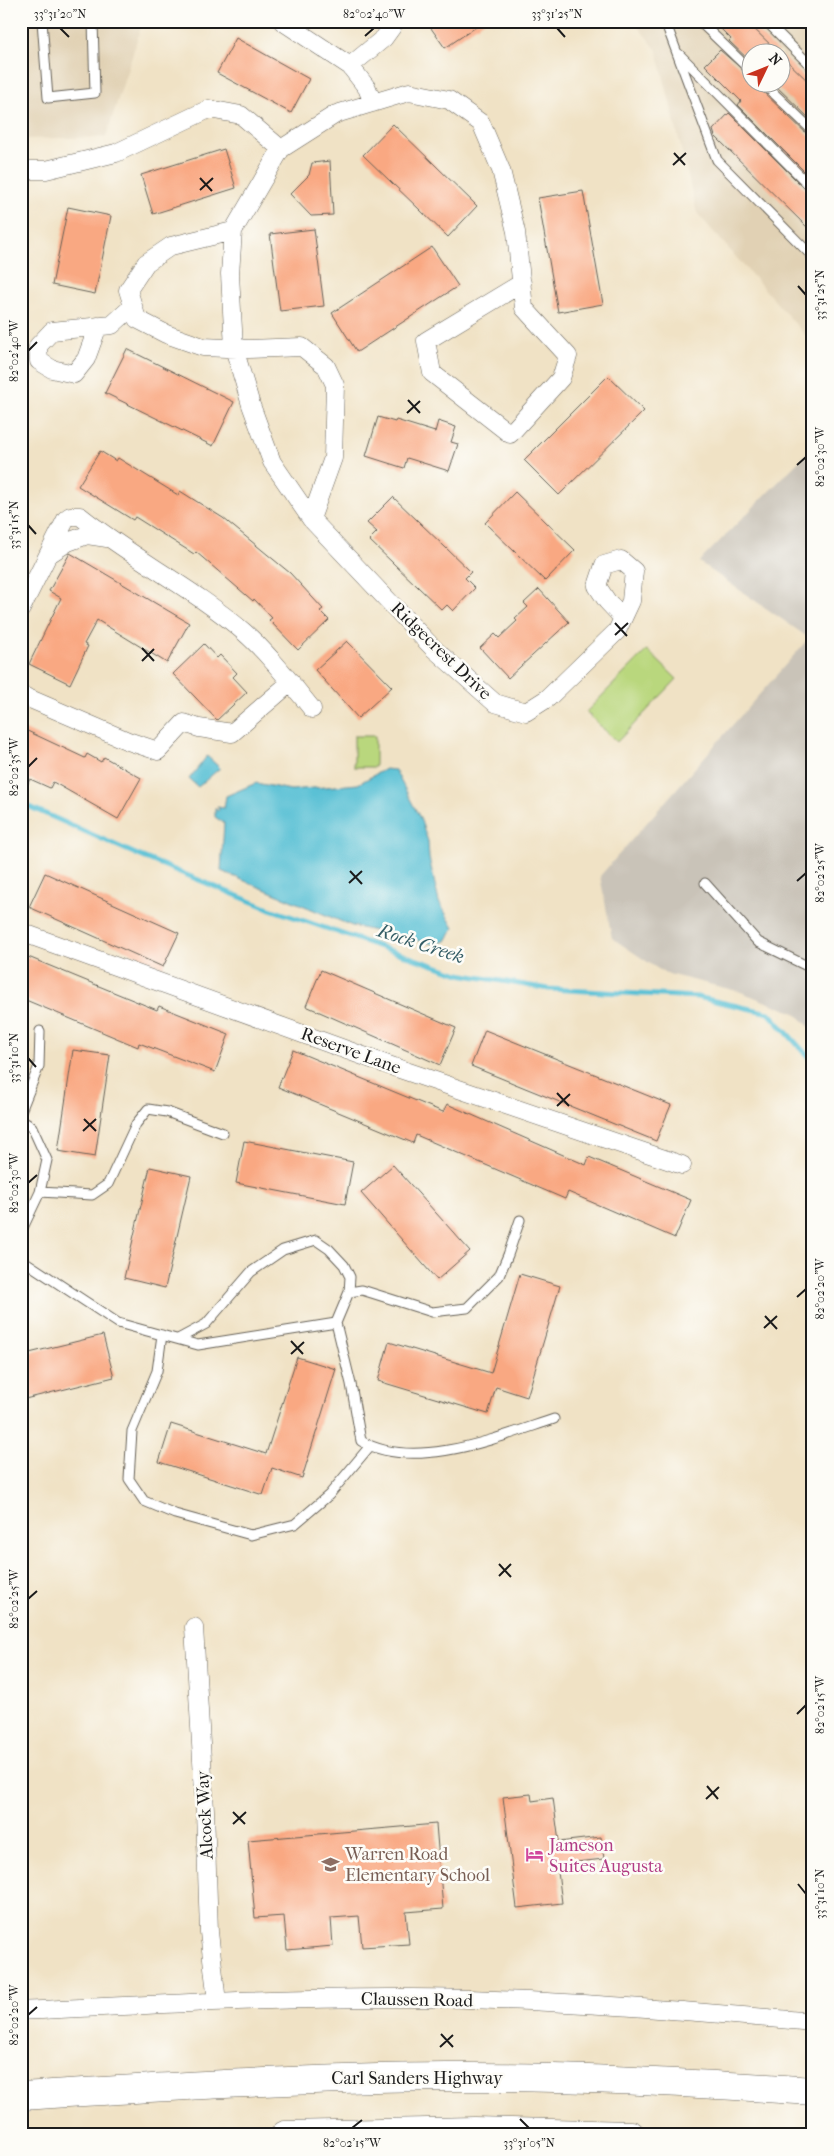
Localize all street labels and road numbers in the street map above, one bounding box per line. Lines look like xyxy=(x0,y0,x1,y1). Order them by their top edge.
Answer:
street label: Ridgecrest Drive xyxy=(386,598,496,704)
street label: Reserve Lane xyxy=(298,1023,404,1079)
street label: Alcock Way xyxy=(192,1769,218,1861)
street label: Claussen Road xyxy=(361,1989,473,2011)
street label: Carl Sanders Highway xyxy=(331,2068,504,2089)

